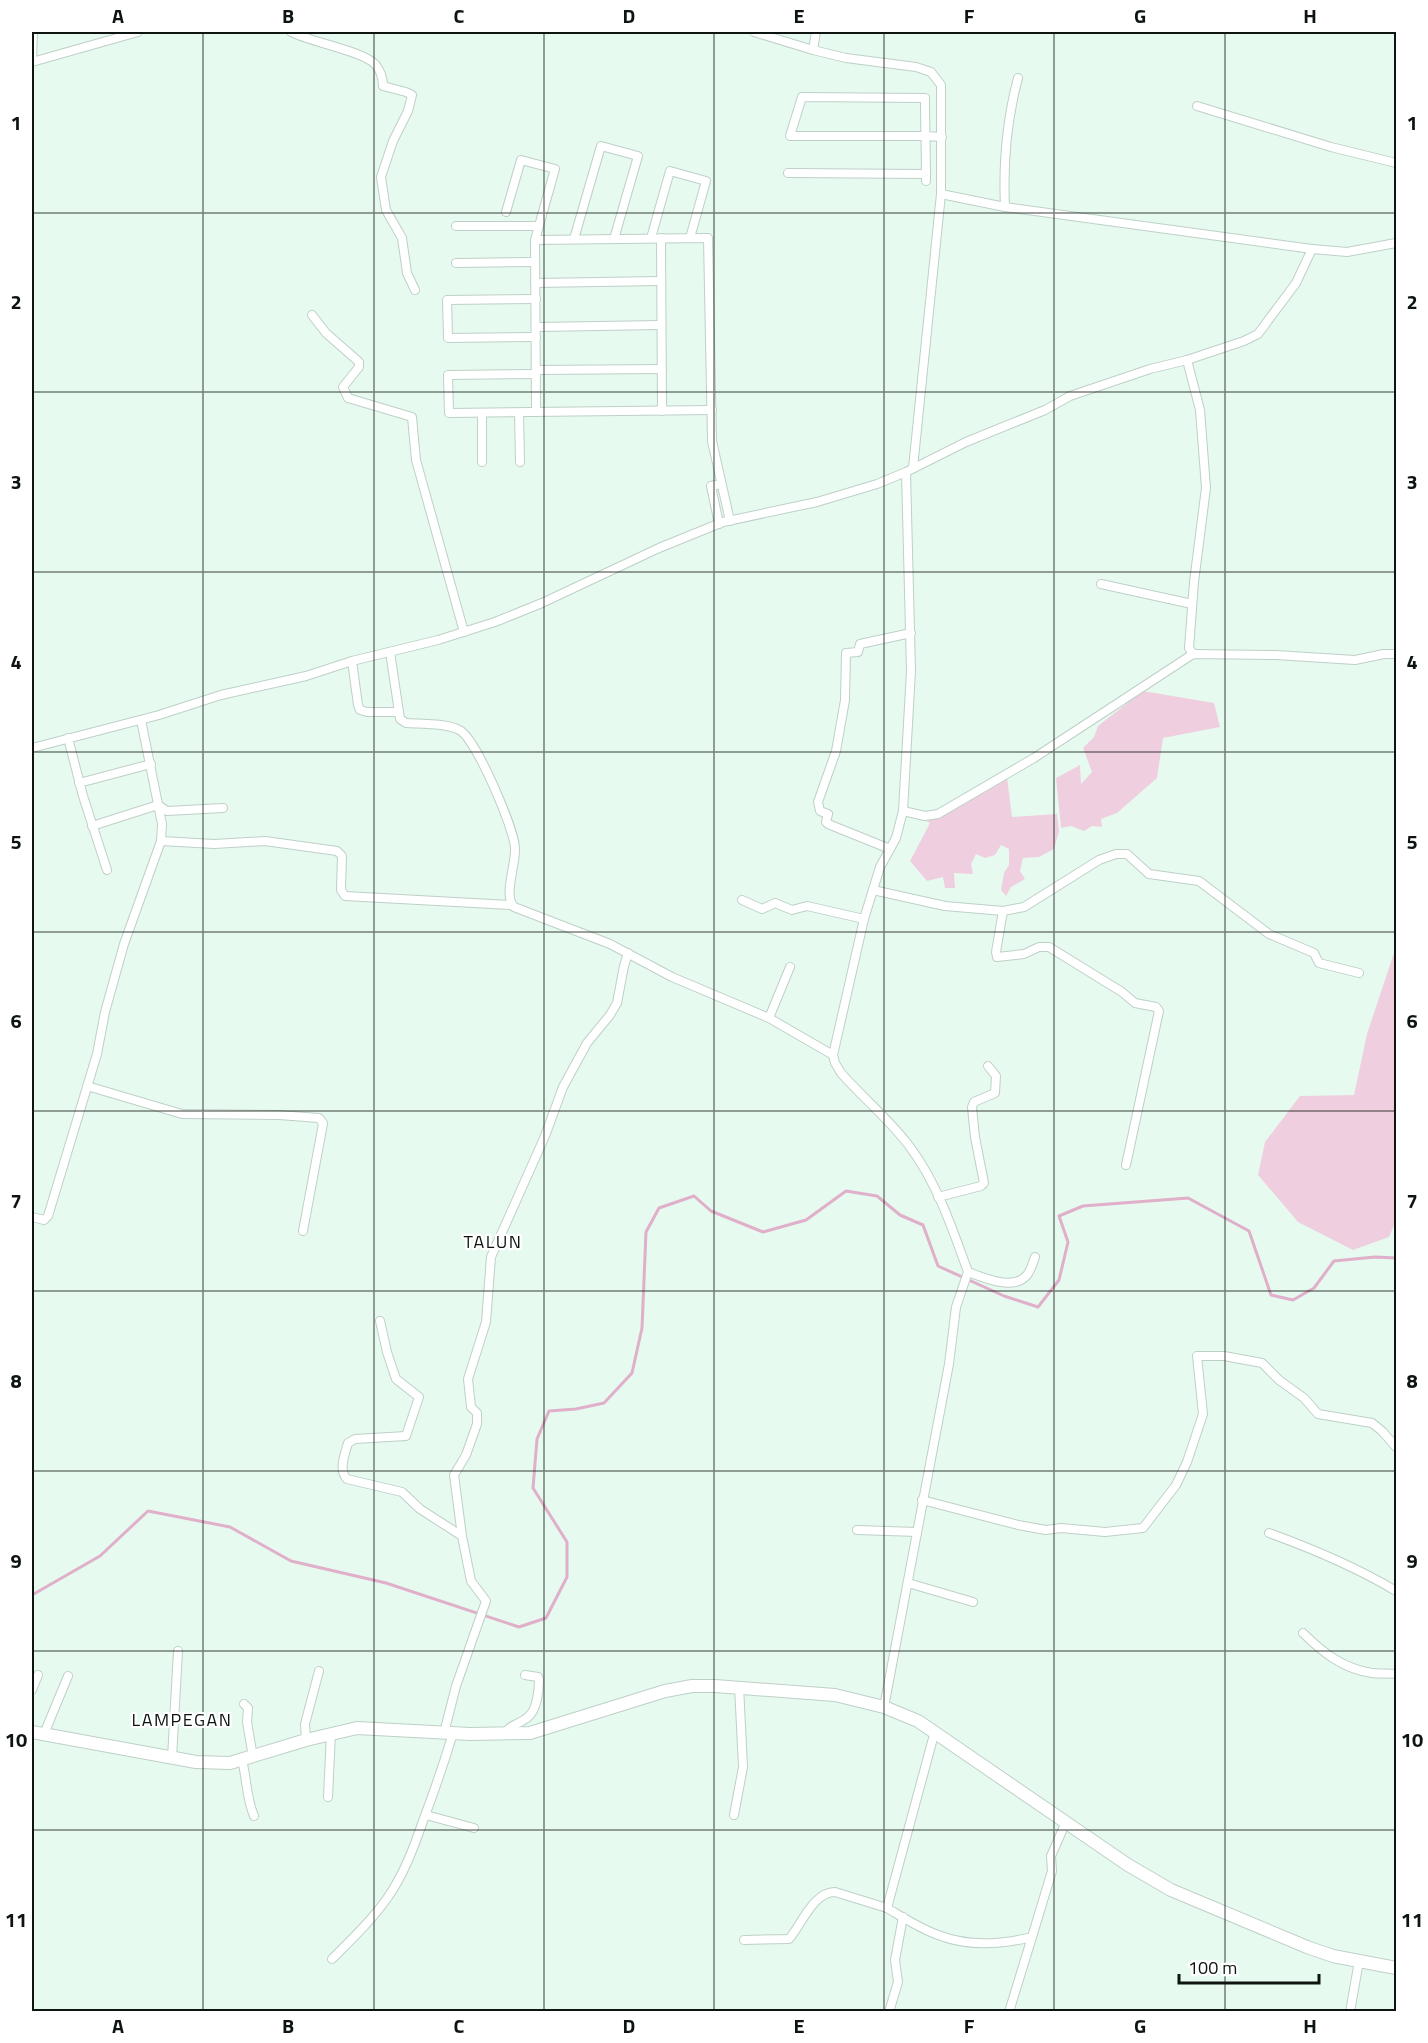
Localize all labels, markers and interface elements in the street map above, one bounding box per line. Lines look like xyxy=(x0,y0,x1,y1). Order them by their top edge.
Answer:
text: A xyxy=(112,0,124,31)
text: B xyxy=(282,0,294,31)
text: C xyxy=(454,0,465,31)
text: D xyxy=(623,0,635,31)
text: E xyxy=(793,0,805,31)
text: F xyxy=(964,0,975,31)
text: G xyxy=(1134,0,1146,31)
text: H xyxy=(1303,0,1317,31)
text: 1 xyxy=(10,107,22,138)
text: 1 xyxy=(1406,107,1418,138)
text: 2 xyxy=(10,286,22,317)
text: 2 xyxy=(1406,286,1418,317)
text: 3 xyxy=(10,466,22,497)
text: 3 xyxy=(1406,466,1418,497)
text: 4 xyxy=(10,646,22,677)
text: 4 xyxy=(1406,646,1418,677)
text: 5 xyxy=(10,826,22,857)
text: 5 xyxy=(1406,826,1418,857)
text: 6 xyxy=(10,1005,22,1036)
text: 6 xyxy=(1406,1005,1418,1036)
text: 7 xyxy=(10,1185,22,1216)
text: 7 xyxy=(1406,1185,1418,1216)
district label: TALUN xyxy=(464,1228,523,1255)
text: 8 xyxy=(10,1365,22,1396)
text: 8 xyxy=(1406,1365,1418,1396)
text: 9 xyxy=(10,1545,22,1576)
text: 9 xyxy=(1406,1545,1418,1576)
district label: LAMPEGAN xyxy=(132,1706,232,1733)
text: 10 xyxy=(5,1724,27,1755)
text: 10 xyxy=(1401,1724,1423,1755)
text: 11 xyxy=(5,1904,27,1935)
text: 11 xyxy=(1401,1904,1423,1935)
scale bar xyxy=(1179,1947,1318,1985)
text: 100 m xyxy=(1188,1954,1237,1981)
text: A xyxy=(112,2010,124,2041)
text: B xyxy=(282,2010,294,2041)
text: C xyxy=(454,2010,465,2041)
text: D xyxy=(623,2010,635,2041)
text: E xyxy=(793,2010,805,2041)
text: F xyxy=(964,2010,975,2041)
text: G xyxy=(1134,2010,1146,2041)
text: H xyxy=(1303,2010,1317,2041)

